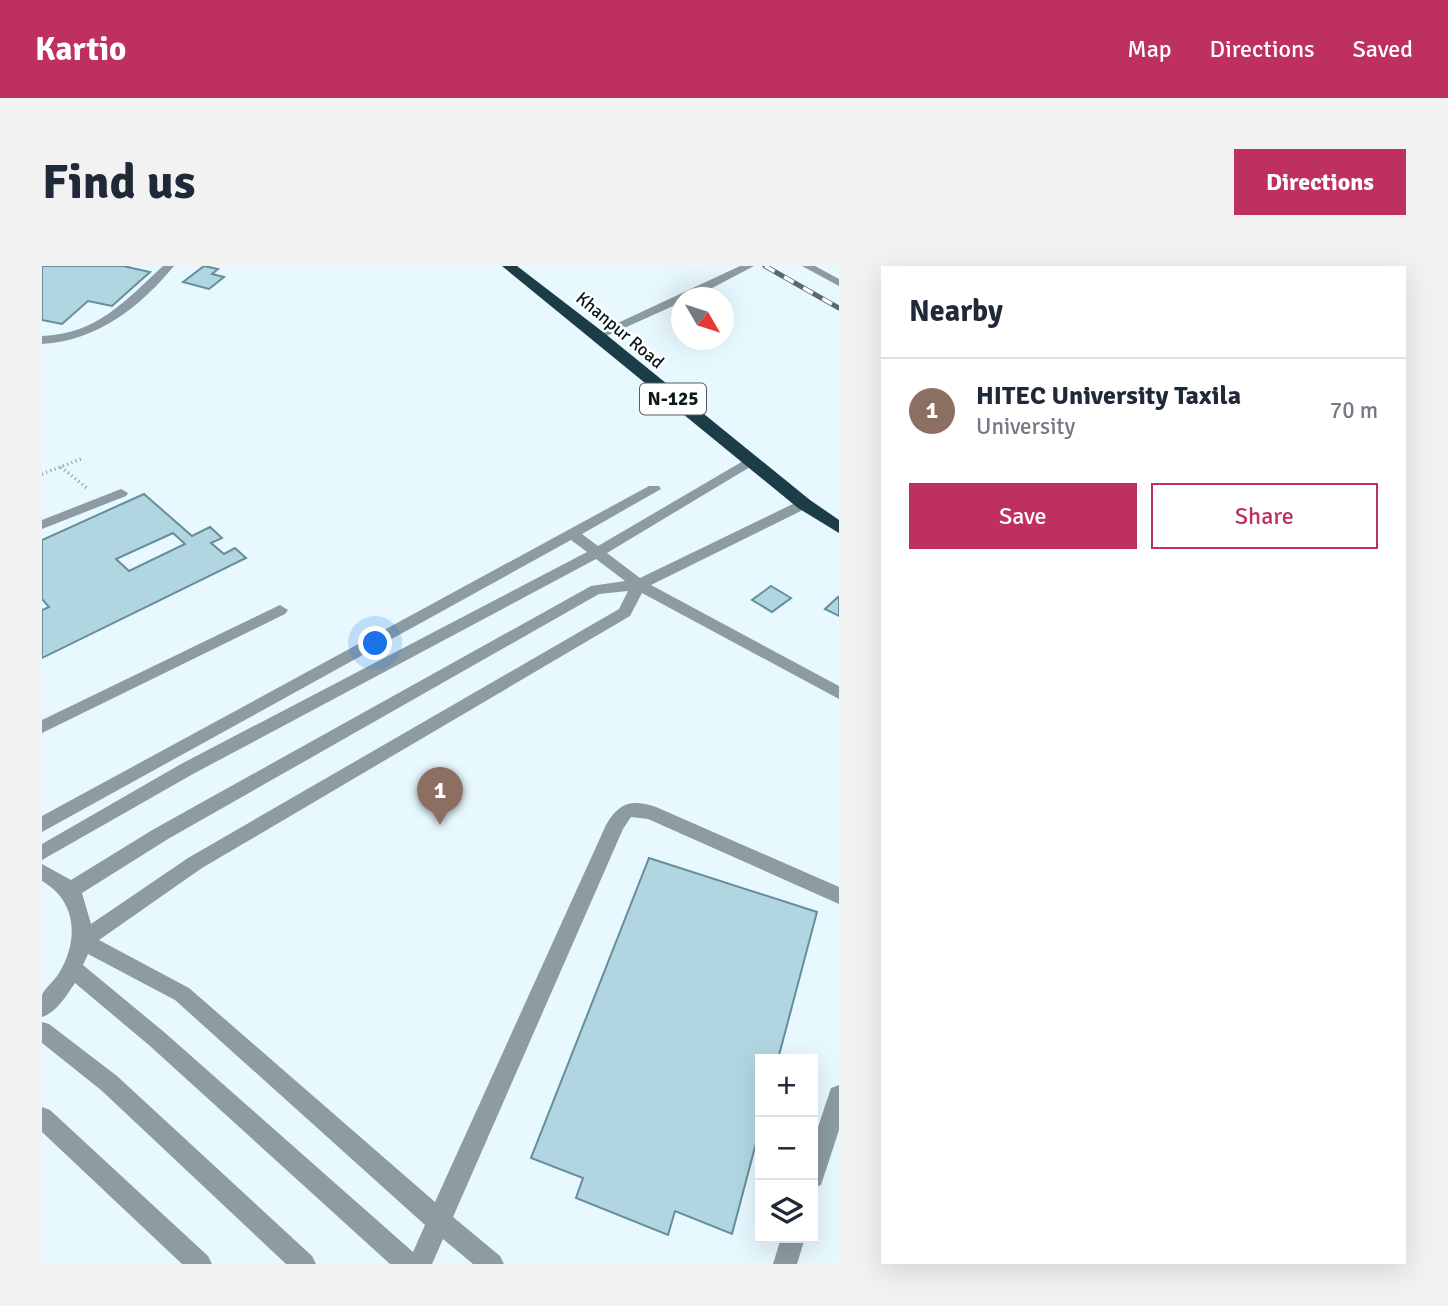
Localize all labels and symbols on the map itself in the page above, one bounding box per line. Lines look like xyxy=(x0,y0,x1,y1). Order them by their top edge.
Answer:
street label: Khanpur Road xyxy=(572,287,668,373)
north arrow xyxy=(671,287,734,350)
road number: N-125 xyxy=(640,384,706,414)
your location xyxy=(358,626,392,660)
pin: 1 xyxy=(417,767,463,825)

